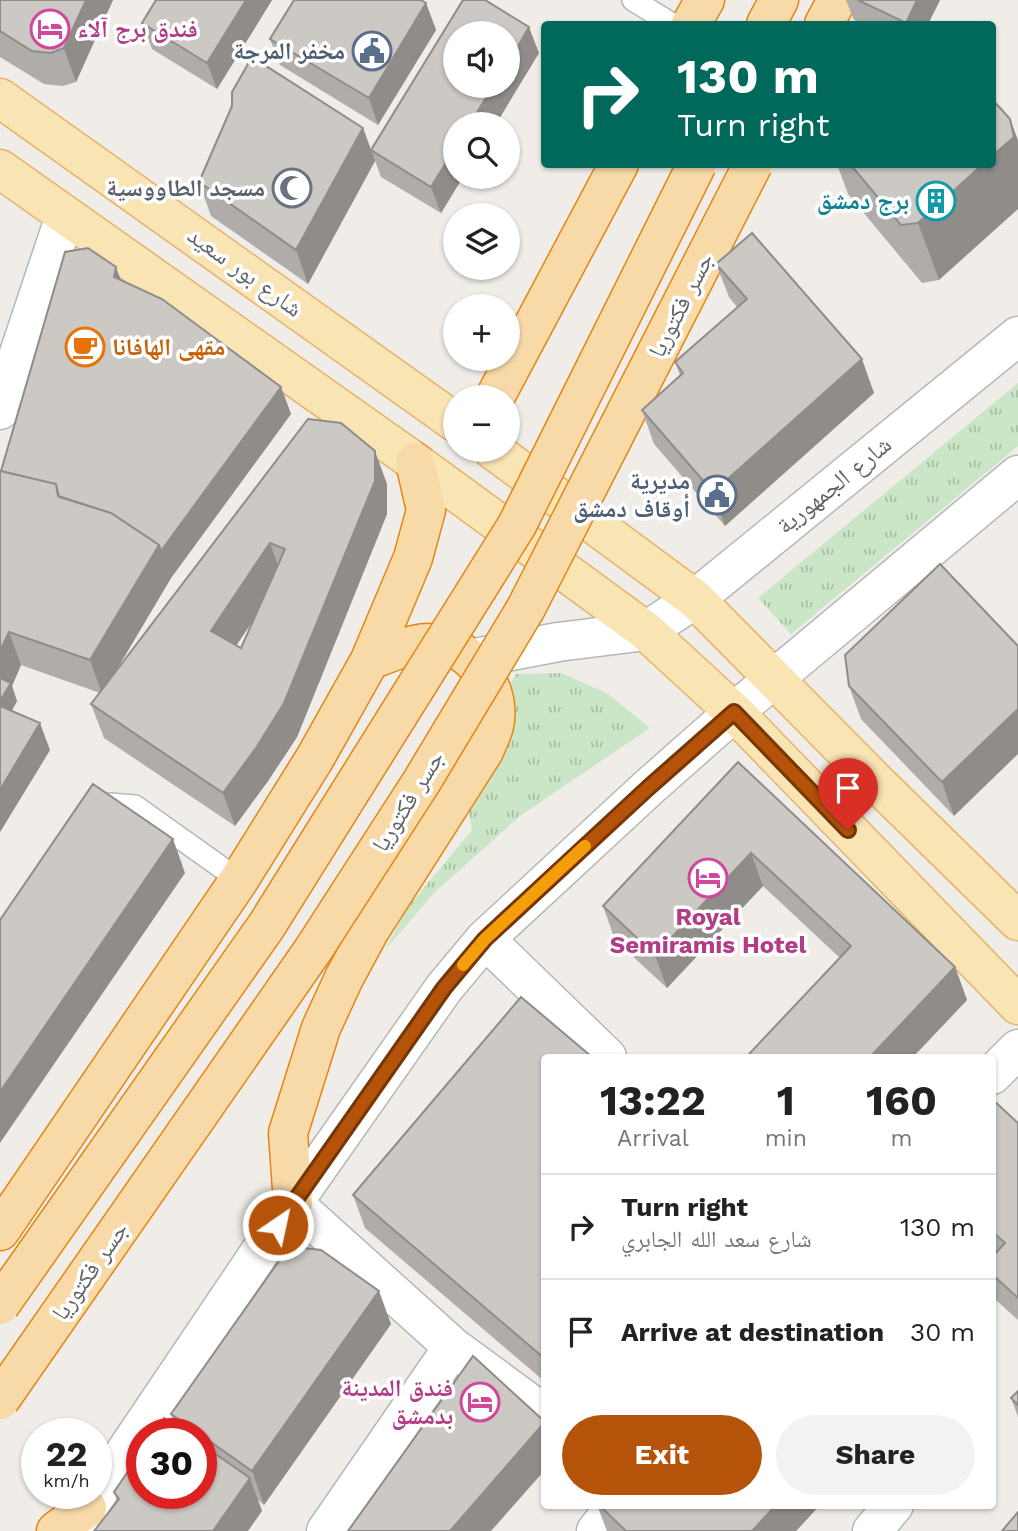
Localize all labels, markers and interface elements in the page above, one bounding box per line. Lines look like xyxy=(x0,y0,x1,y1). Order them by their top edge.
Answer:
hotel icon: فندق برج آلاء xyxy=(29,8,71,50)
place label: فندق برج آلاء xyxy=(77,15,198,44)
map controls xyxy=(443,21,520,462)
button: sound xyxy=(443,21,520,98)
public building icon: مخفر المرجة xyxy=(351,30,393,72)
place label: مخفر المرجة xyxy=(233,37,345,65)
text: 130 m xyxy=(677,47,819,105)
icon: right xyxy=(562,49,653,140)
text: Turn right xyxy=(677,106,829,144)
button: search xyxy=(443,112,520,189)
mosque icon: مسجد الطاووسية xyxy=(271,167,313,209)
place label: مسجد الطاووسية xyxy=(106,174,265,202)
building icon: برج دمشق xyxy=(915,180,957,222)
place label: برج دمشق xyxy=(817,187,909,216)
button: layers xyxy=(443,203,520,280)
street label: شارع بور سعيد xyxy=(182,221,308,324)
street label: جسر فكتوريا xyxy=(643,248,719,362)
button: + xyxy=(443,294,520,371)
cafe icon: مقهى الهافانا xyxy=(64,326,106,368)
place label: مقهى الهافانا xyxy=(112,333,225,361)
button: − xyxy=(443,385,520,462)
street label: شارع الجمهورية xyxy=(771,430,898,540)
place label: مديرية أوقاف دمشق xyxy=(573,467,690,523)
public building icon: مديرية أوقاف دمشق xyxy=(696,474,738,516)
street label: جسر فكتوريا xyxy=(366,745,450,857)
pin xyxy=(818,758,878,830)
icon: arrive xyxy=(829,769,867,807)
hotel icon: Royal Semiramis Hotel xyxy=(687,857,729,899)
place label: Royal Semiramis Hotel xyxy=(610,903,806,959)
text: 13:22 xyxy=(600,1076,706,1125)
text: 1 xyxy=(777,1076,795,1125)
text: 160 xyxy=(866,1076,937,1125)
text: Arrival xyxy=(617,1125,689,1152)
text: min xyxy=(765,1125,807,1152)
text: m xyxy=(891,1125,912,1152)
position arrow xyxy=(241,1188,315,1262)
text: Turn right xyxy=(621,1192,748,1222)
icon: right xyxy=(562,1208,600,1246)
text: 130 m xyxy=(900,1212,975,1242)
street label: جسر فكتوريا xyxy=(46,1216,134,1326)
text: شارع سعد الله الجابري xyxy=(621,1226,812,1253)
icon: arrive xyxy=(562,1313,600,1351)
text: Arrive at destination xyxy=(621,1317,884,1347)
text: 30 m xyxy=(910,1317,975,1347)
place label: فندق المدينة بدمشق xyxy=(342,1374,453,1430)
hotel icon: فندق المدينة بدمشق xyxy=(459,1381,501,1423)
button: Exit xyxy=(562,1415,762,1495)
button: Share xyxy=(776,1415,975,1495)
speed limit sign: 30 xyxy=(126,1418,217,1509)
text: 22 xyxy=(46,1433,87,1475)
text: km/h xyxy=(43,1470,90,1491)

